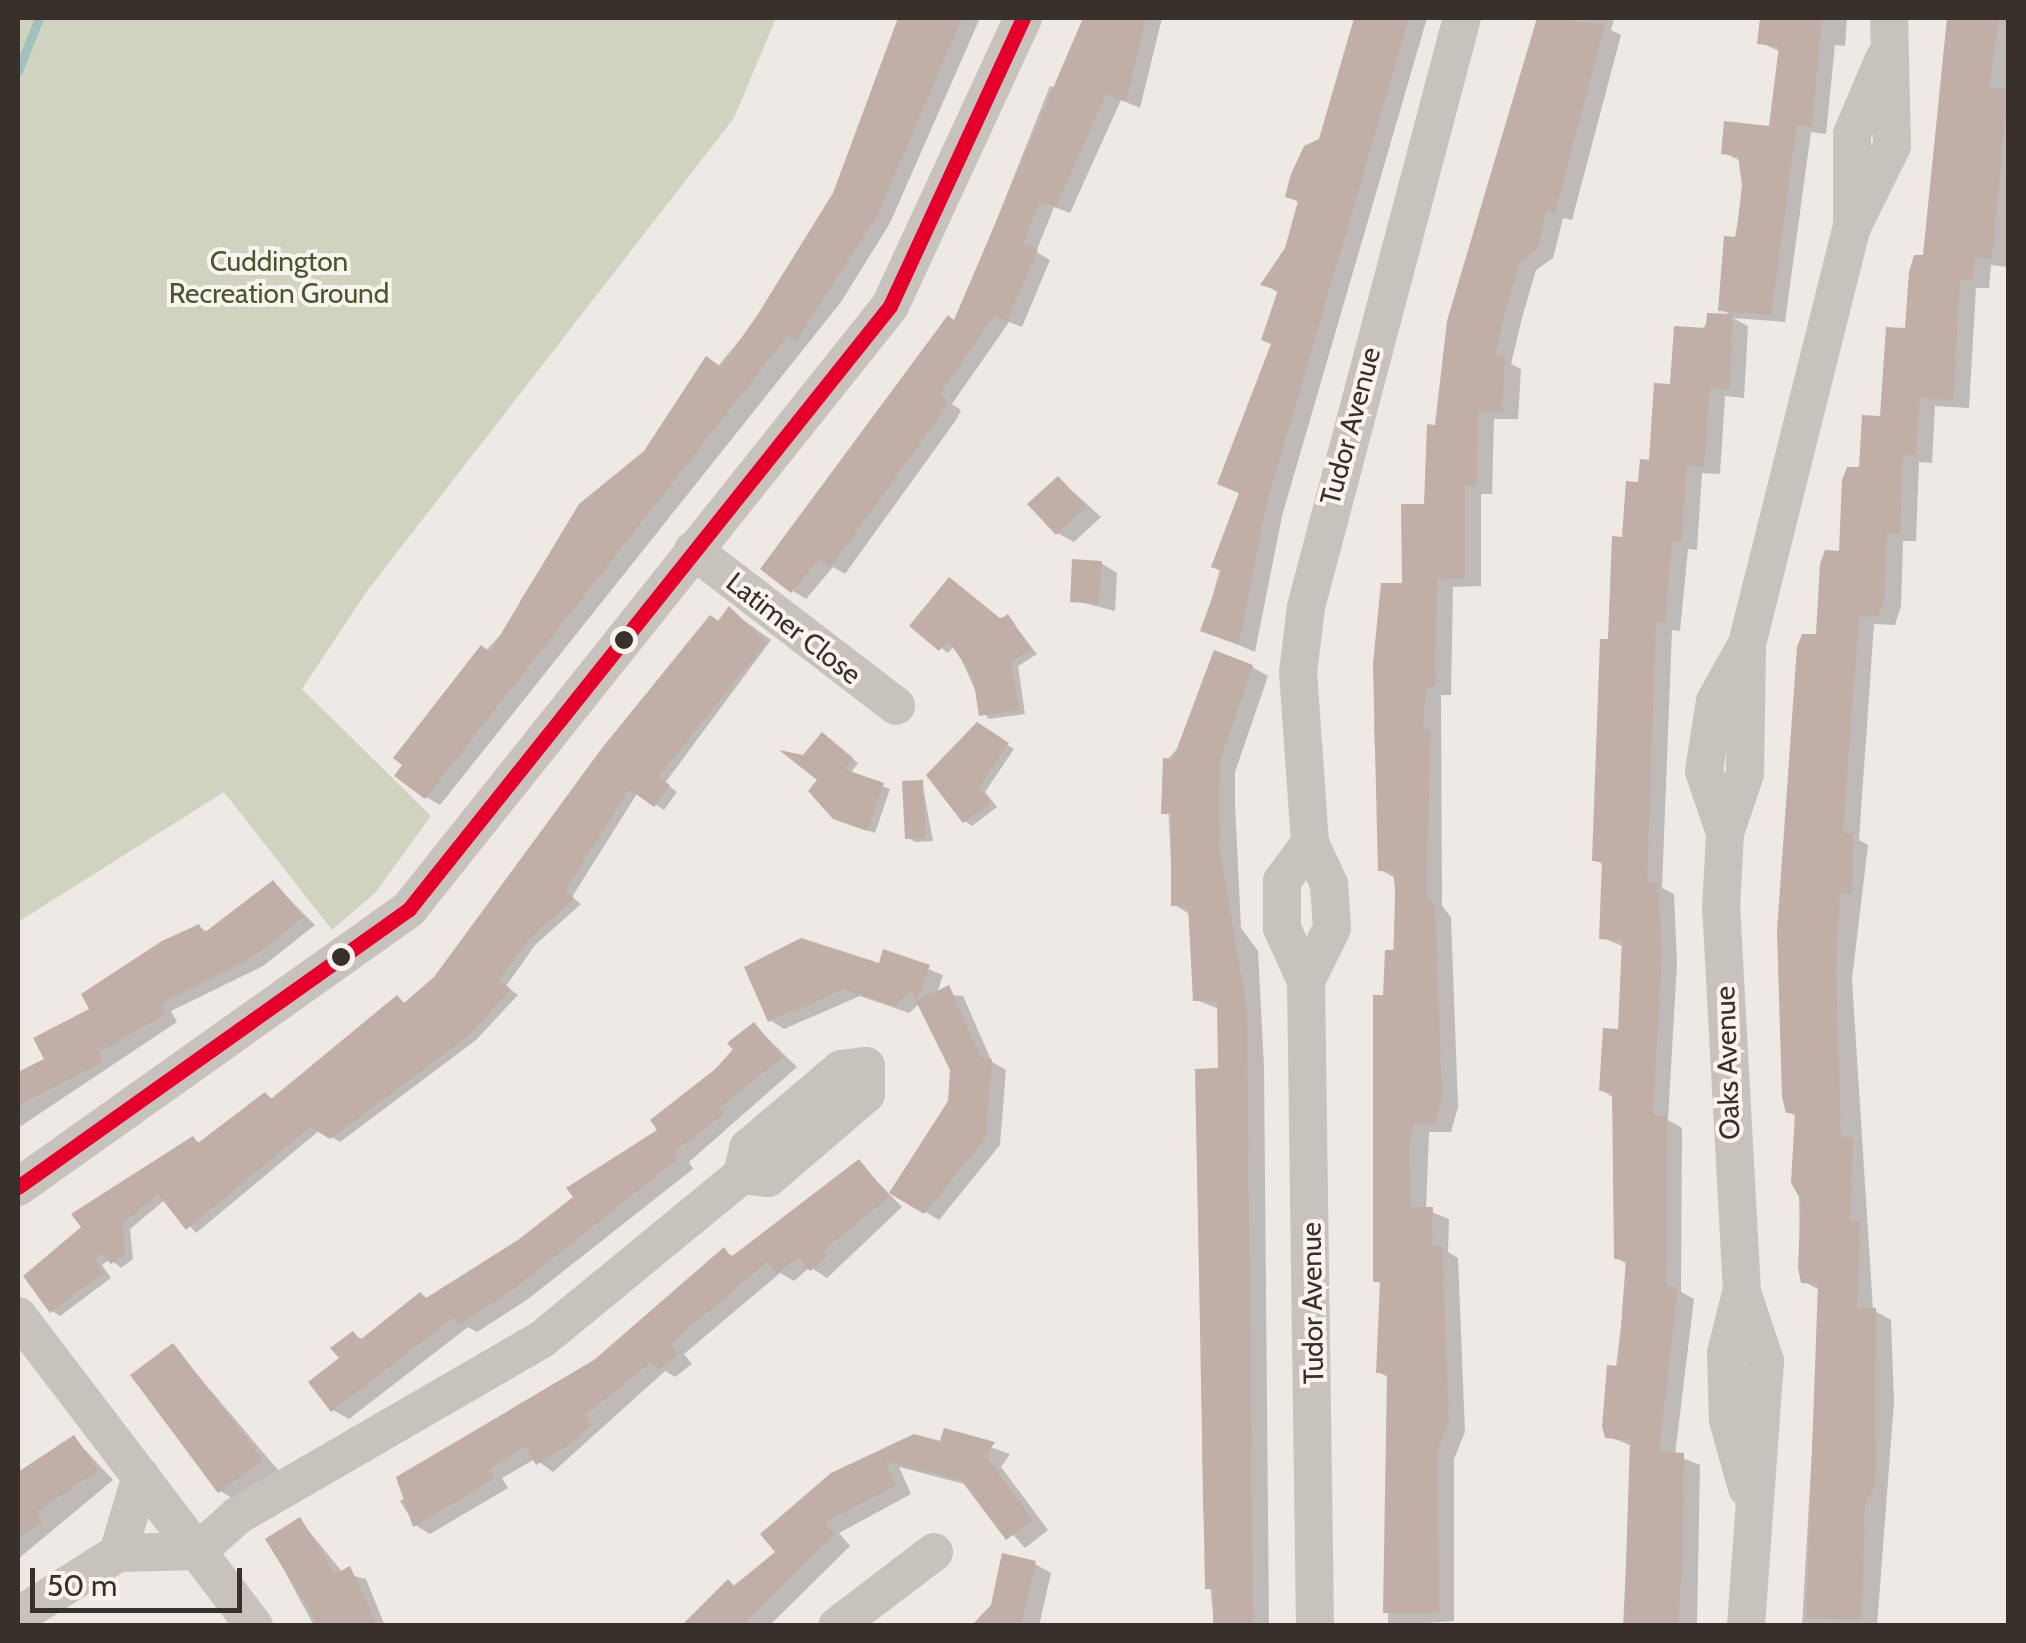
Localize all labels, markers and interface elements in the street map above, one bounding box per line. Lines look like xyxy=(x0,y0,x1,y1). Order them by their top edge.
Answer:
park label: Cuddington Recreation Ground xyxy=(169,244,389,310)
street label: Tudor Avenue xyxy=(1313,343,1387,509)
street label: Latimer Close xyxy=(720,565,868,691)
unlabelled marker xyxy=(614,630,634,650)
unlabelled marker xyxy=(331,947,351,967)
street label: Oaks Avenue xyxy=(1708,985,1746,1141)
street label: Tudor Avenue xyxy=(1294,1222,1330,1384)
scale bar xyxy=(35,1548,248,1610)
text: 50 m xyxy=(47,1567,117,1604)

